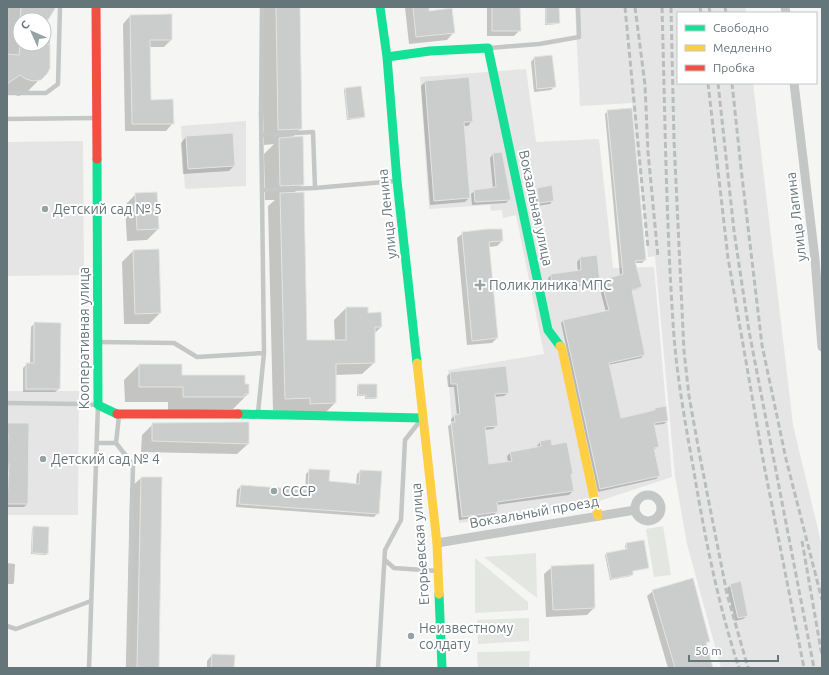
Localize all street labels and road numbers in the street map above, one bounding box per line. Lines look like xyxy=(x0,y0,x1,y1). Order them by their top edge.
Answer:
street label: Вокзальная улица xyxy=(516,149,556,267)
street label: улица Ленина xyxy=(374,168,400,260)
street label: улица Лапина xyxy=(783,171,809,263)
street label: Кооперативная улица xyxy=(76,267,92,409)
street label: Егорьевская улица xyxy=(408,482,432,606)
street label: Вокзальный проезд xyxy=(468,493,600,531)

